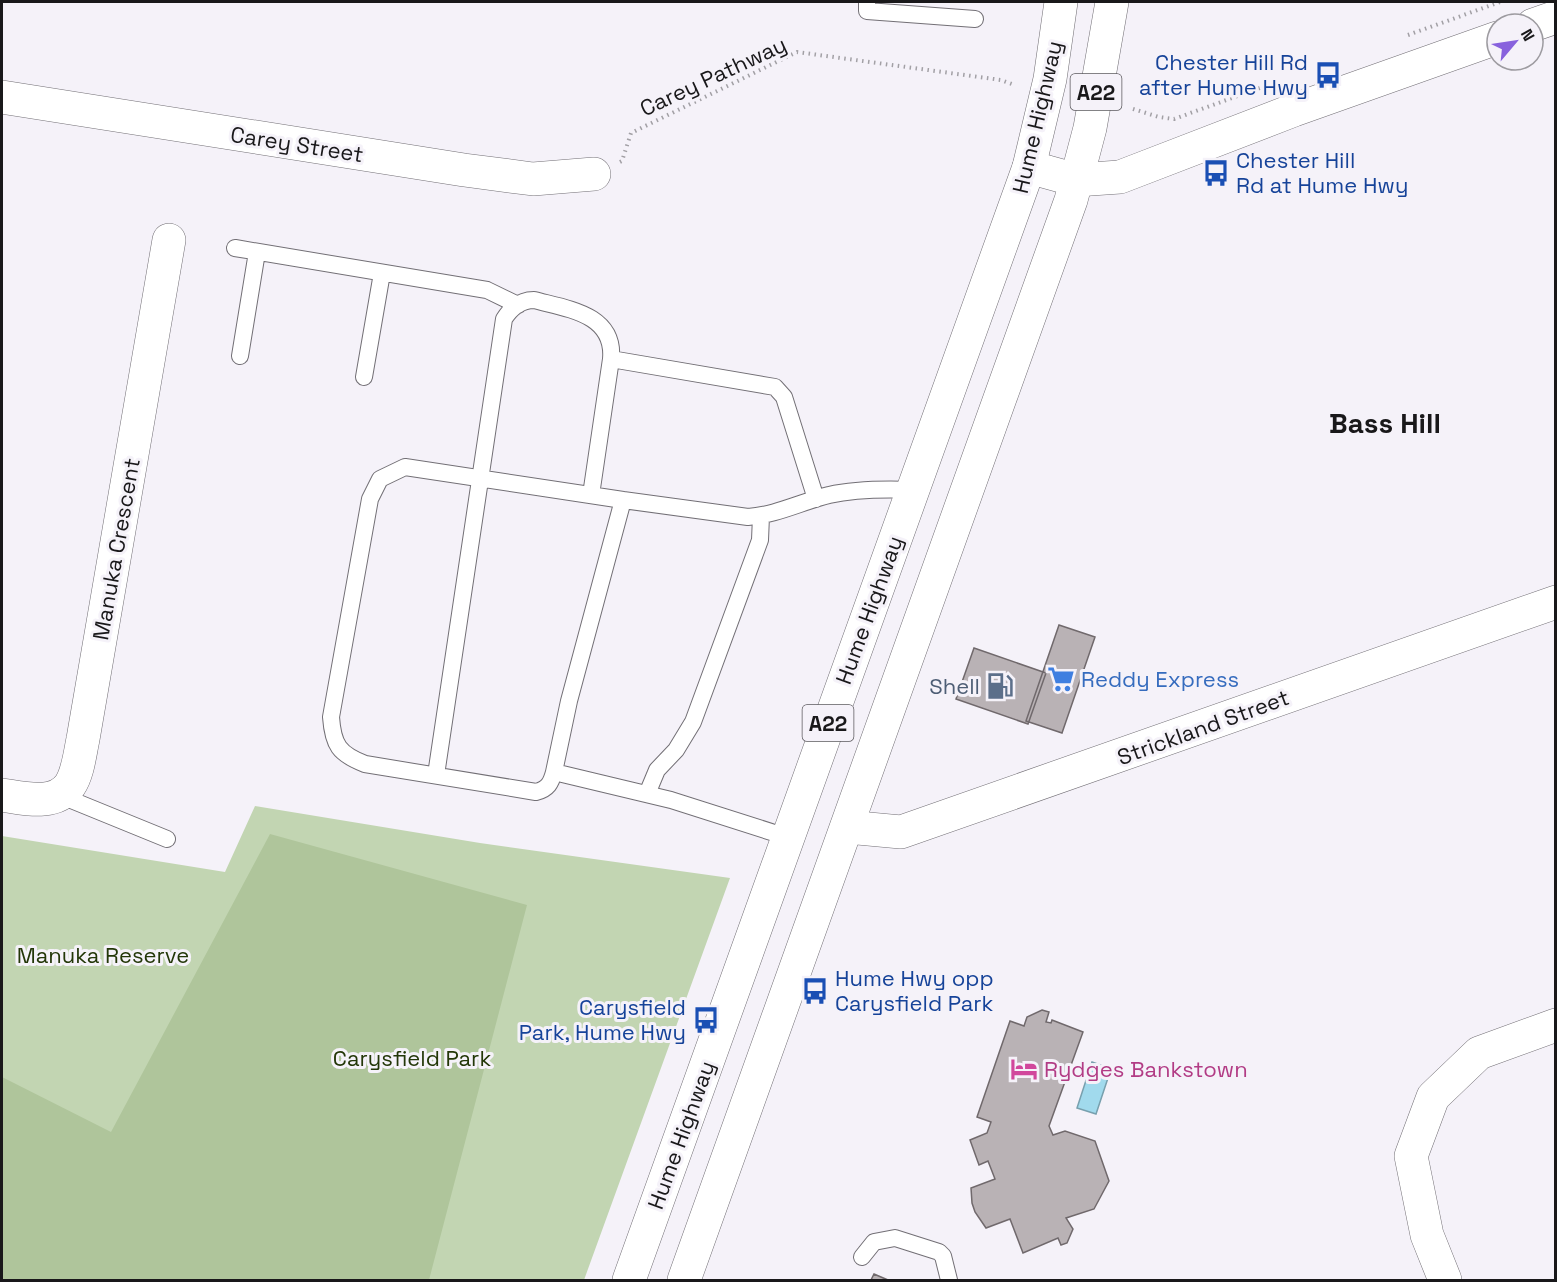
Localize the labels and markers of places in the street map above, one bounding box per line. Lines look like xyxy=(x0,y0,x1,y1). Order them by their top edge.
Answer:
place label: Chester Hill Rd after Hume Hwy xyxy=(1139,48,1308,101)
bus stop icon: Chester Hill Rd after Hume Hwy xyxy=(1313,60,1343,90)
place label: Chester Hill Rd at Hume Hwy xyxy=(1236,146,1408,199)
bus stop icon: Chester Hill Rd at Hume Hwy xyxy=(1201,158,1231,188)
supermarket icon: Reddy Express xyxy=(1046,664,1076,694)
place label: Reddy Express xyxy=(1081,665,1239,693)
fuel station icon: Shell xyxy=(985,671,1015,701)
place label: Shell xyxy=(929,672,980,700)
place label: Hume Hwy opp Carysfield Park xyxy=(835,964,994,1017)
bus stop icon: Hume Hwy opp Carysfield Park xyxy=(800,976,830,1006)
place label: Carysfield Park, Hume Hwy xyxy=(519,993,686,1046)
bus stop icon: Carysfield Park, Hume Hwy xyxy=(691,1005,721,1035)
hotel icon: Rydges Bankstown xyxy=(1009,1054,1039,1084)
place label: Rydges Bankstown xyxy=(1044,1055,1248,1083)

